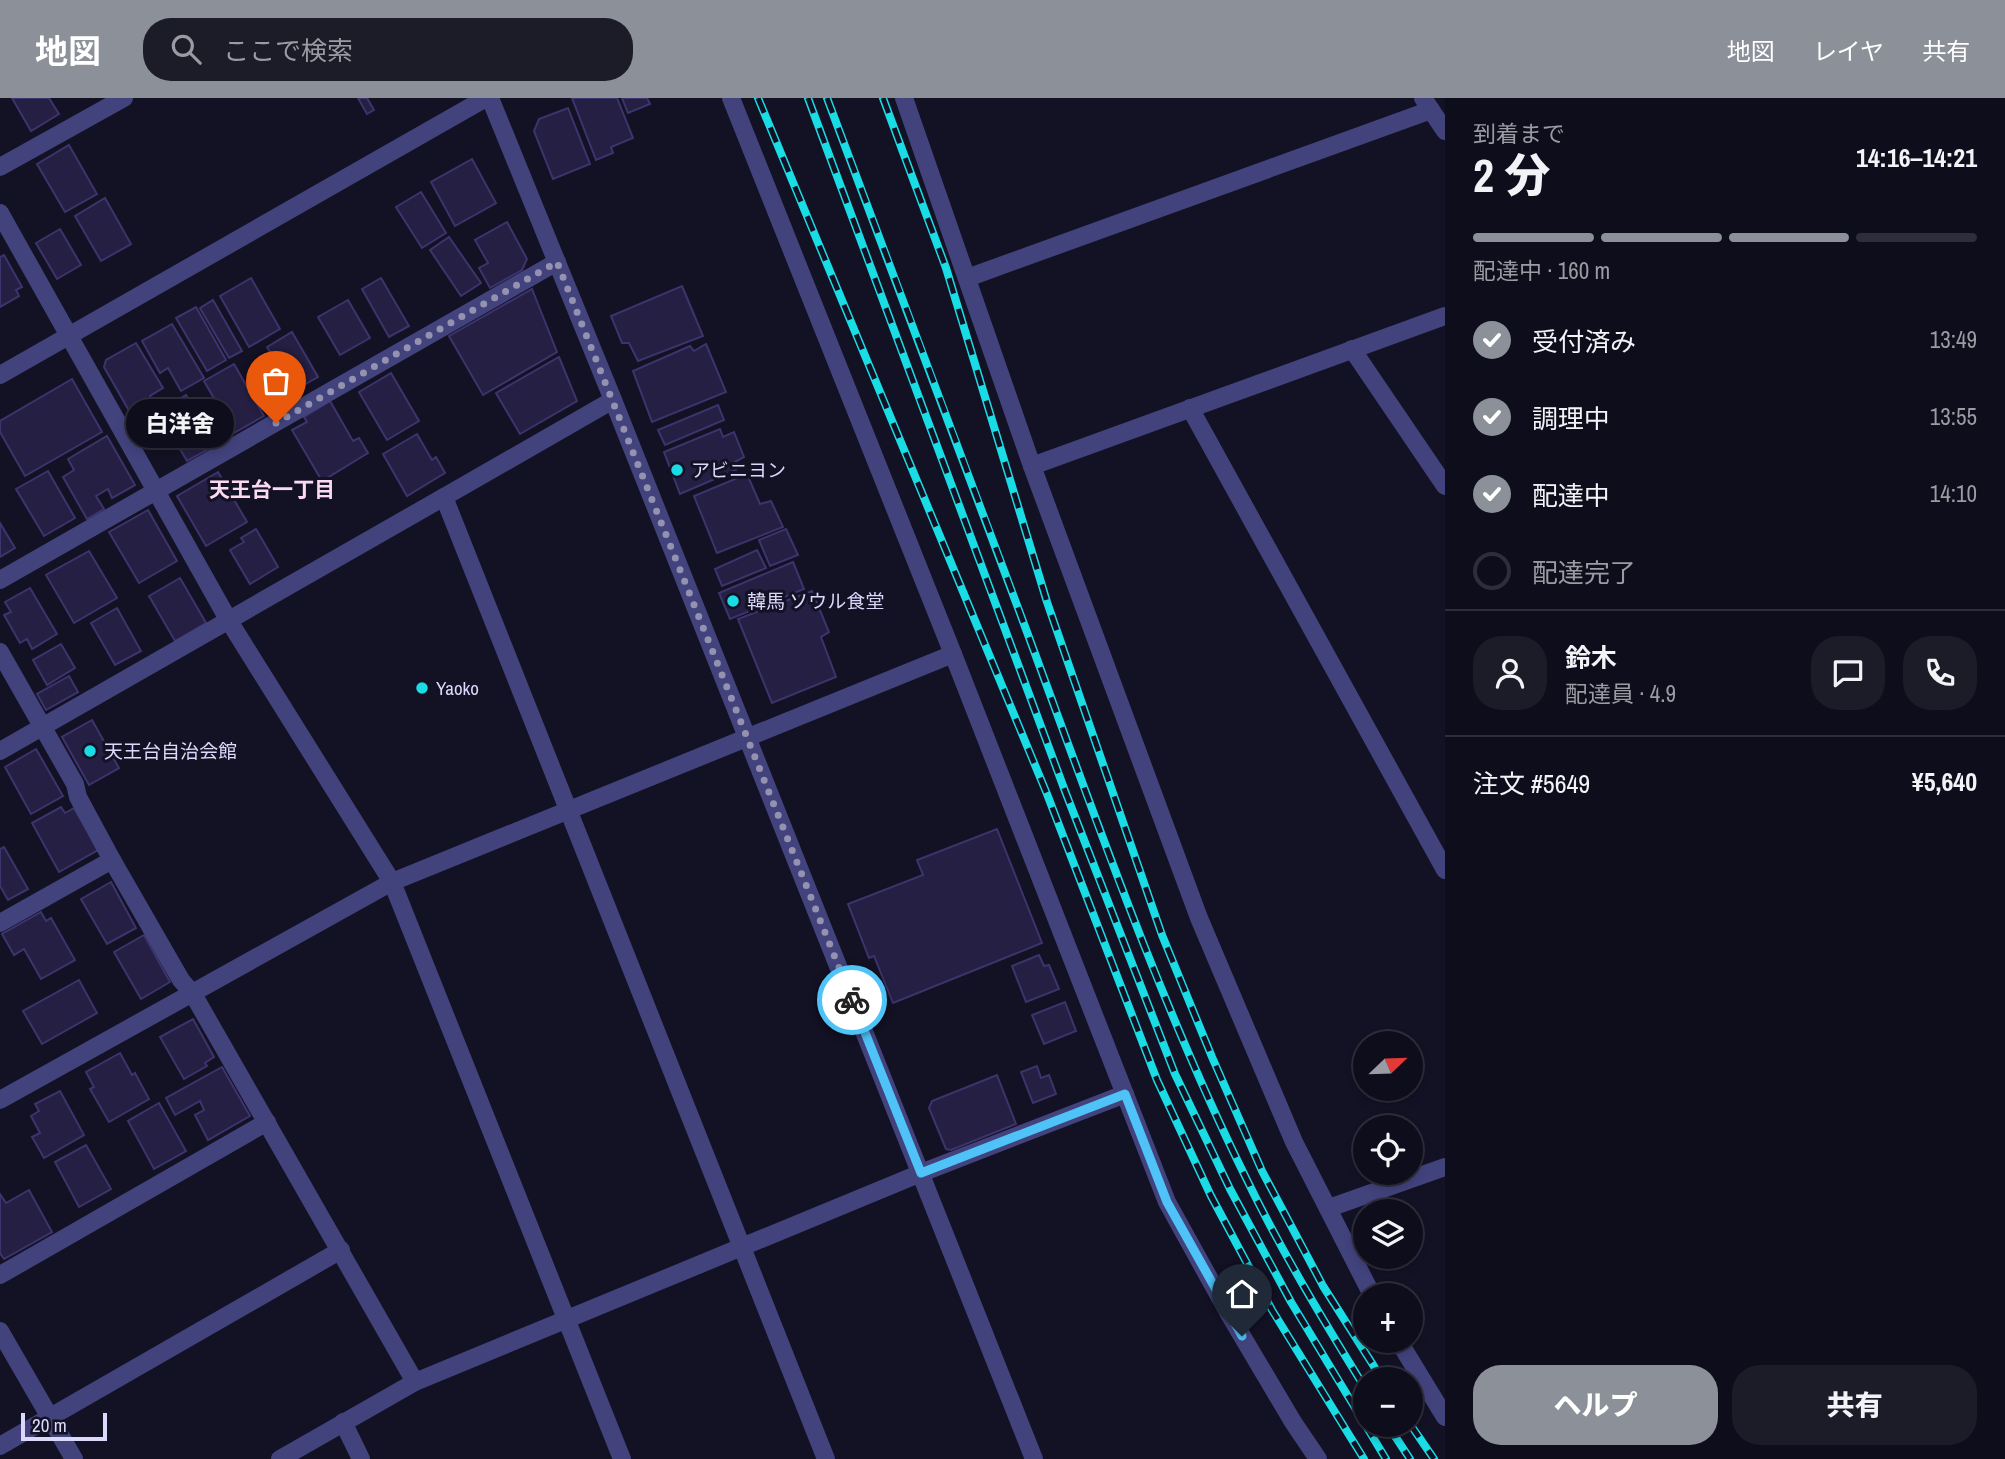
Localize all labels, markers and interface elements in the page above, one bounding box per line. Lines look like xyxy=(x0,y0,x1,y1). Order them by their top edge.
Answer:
search box xyxy=(143,18,633,81)
text: 地図 xyxy=(35,29,101,73)
icon: search xyxy=(167,30,205,68)
text: ここで検索 xyxy=(223,33,353,68)
text: 地図 xyxy=(1727,35,1775,67)
text: レイヤ xyxy=(1813,35,1884,67)
text: 共有 xyxy=(1922,35,1970,67)
text: 到着まで xyxy=(1473,118,1565,149)
text: 14:16–14:21 xyxy=(1856,140,1977,175)
text: 2 分 xyxy=(1473,144,1550,206)
text: 配達中 · 160 m xyxy=(1473,255,1610,286)
icon: check xyxy=(1473,321,1511,359)
text: 受付済み xyxy=(1532,324,1636,359)
text: 13:49 xyxy=(1930,324,1977,355)
pin xyxy=(246,351,306,423)
icon: bag xyxy=(257,362,295,400)
callout: 白洋舍 xyxy=(126,398,234,448)
icon: check xyxy=(1473,398,1511,436)
text: 調理中 xyxy=(1532,401,1610,436)
text: 13:55 xyxy=(1930,401,1977,432)
text: 白洋舍 xyxy=(146,408,215,439)
place label: アビニヨン xyxy=(691,457,786,483)
marker: アビニヨン xyxy=(669,462,685,478)
district label: 天王台一丁目 xyxy=(209,475,335,504)
icon: check xyxy=(1473,475,1511,513)
text: 配達中 xyxy=(1532,478,1610,513)
text: 14:10 xyxy=(1930,478,1977,509)
text: 配達完了 xyxy=(1532,555,1636,590)
place label: 韓馬 ソウル食堂 xyxy=(747,588,884,614)
marker: 韓馬 ソウル食堂 xyxy=(725,593,741,609)
button: person xyxy=(1473,636,1547,710)
button: chat xyxy=(1811,636,1885,710)
button: phone xyxy=(1903,636,1977,710)
text: 鈴木 xyxy=(1565,640,1617,675)
place label: Yaoko xyxy=(436,675,479,701)
text: 配達員 · 4.9 xyxy=(1565,678,1676,709)
marker: Yaoko xyxy=(414,680,430,696)
place label: 天王台自治会館 xyxy=(104,738,237,764)
marker: 天王台自治会館 xyxy=(82,743,98,759)
text: ¥5,640 xyxy=(1912,764,1977,799)
text: 注文 #5649 xyxy=(1473,766,1590,801)
courier xyxy=(817,965,887,1035)
icon: bike xyxy=(833,981,871,1019)
north arrow xyxy=(1353,1031,1423,1101)
map controls xyxy=(1353,1031,1423,1437)
button: locate xyxy=(1353,1115,1423,1185)
button: layers xyxy=(1353,1199,1423,1269)
pin xyxy=(1212,1264,1272,1336)
icon: home xyxy=(1223,1275,1261,1313)
button: + xyxy=(1353,1283,1423,1353)
button: ヘルプ xyxy=(1473,1365,1718,1445)
button: 共有 xyxy=(1732,1365,1977,1445)
button: − xyxy=(1353,1367,1423,1437)
scale bar xyxy=(21,1410,107,1442)
text: 20 m xyxy=(32,1412,67,1438)

